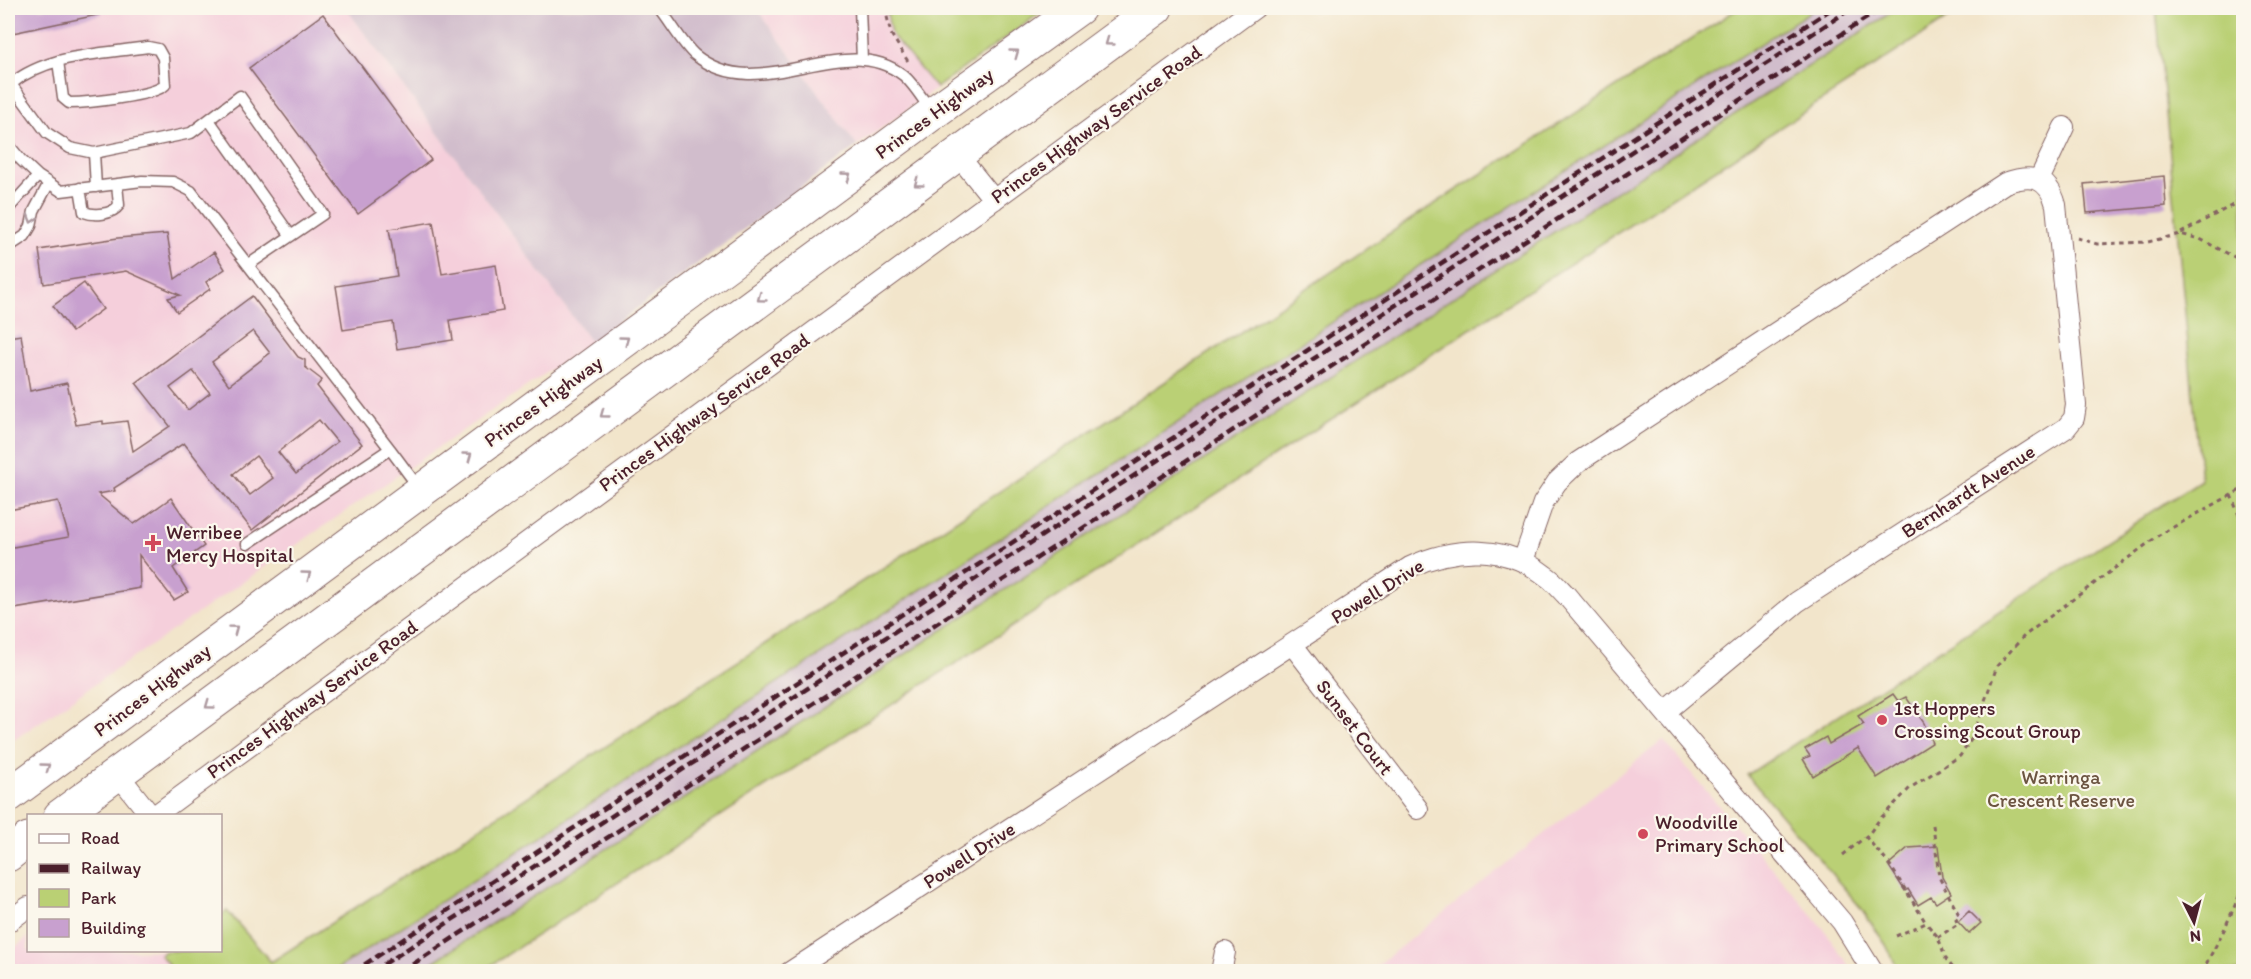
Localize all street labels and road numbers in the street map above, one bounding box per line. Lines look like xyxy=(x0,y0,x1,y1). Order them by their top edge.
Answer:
street label: Princes Highway Service Road xyxy=(986,39,1206,209)
street label: Princes Highway xyxy=(870,62,998,164)
street label: Princes Highway Service Road xyxy=(594,327,814,497)
street label: Princes Highway xyxy=(479,350,607,452)
street label: Bernhardt Avenue xyxy=(1897,439,2039,543)
street label: Powell Drive xyxy=(1326,553,1428,629)
street label: Princes Highway Service Road xyxy=(202,614,422,784)
street label: Princes Highway xyxy=(89,638,216,742)
street label: Sunset Court xyxy=(1311,674,1399,780)
street label: Powell Drive xyxy=(918,816,1020,894)

